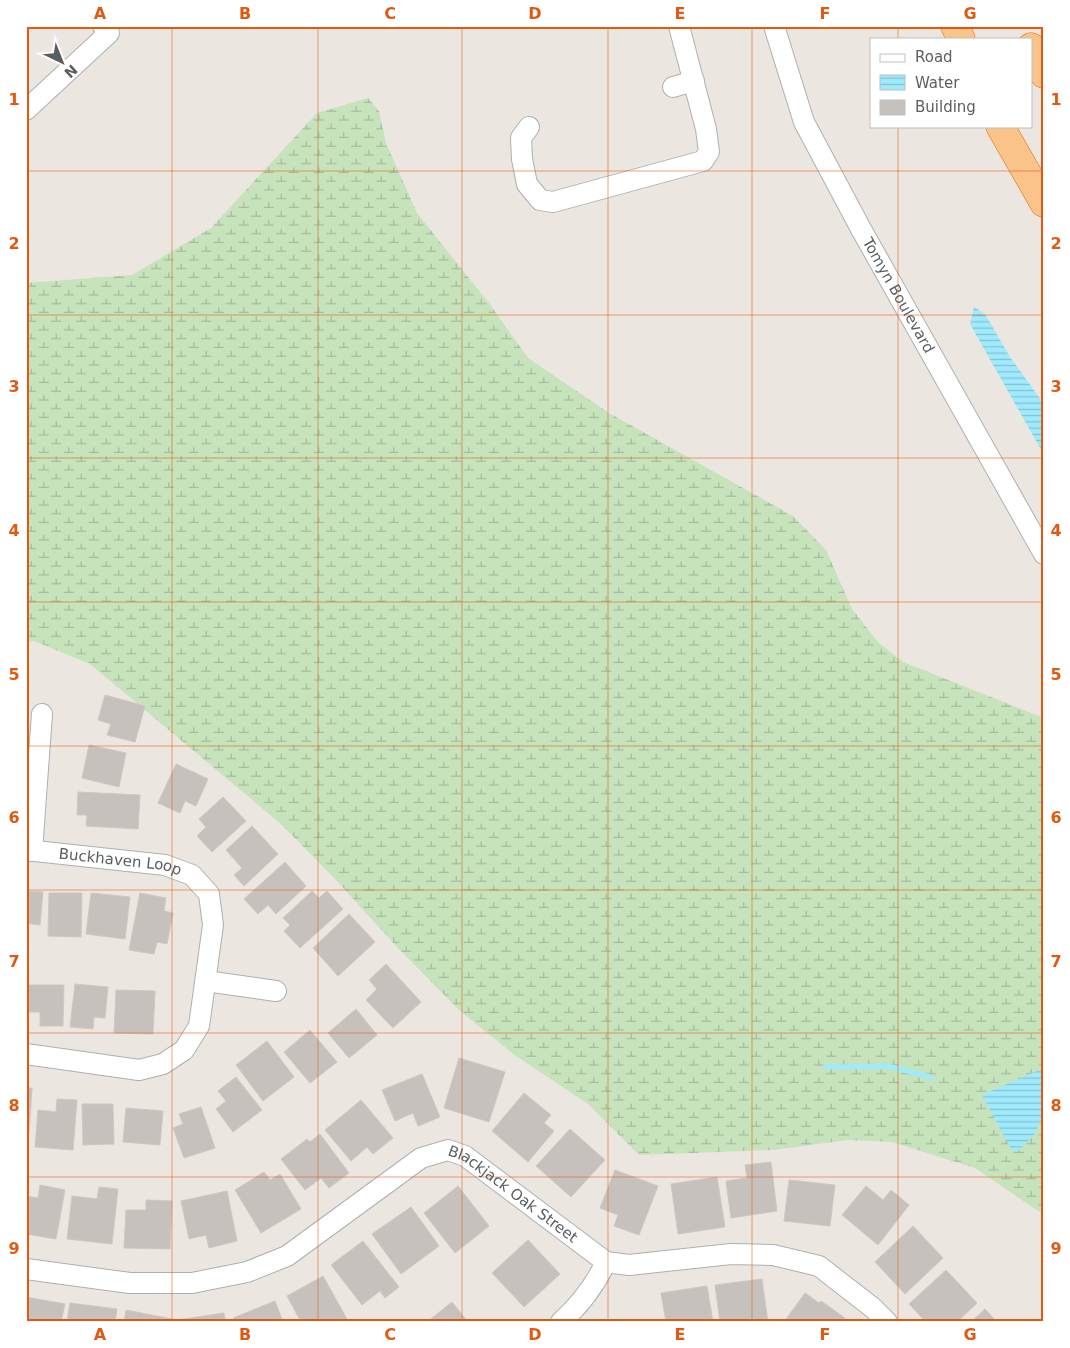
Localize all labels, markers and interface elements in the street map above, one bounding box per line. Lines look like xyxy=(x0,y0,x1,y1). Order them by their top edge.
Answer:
text: A xyxy=(94,4,107,23)
text: B xyxy=(239,4,251,23)
text: C xyxy=(384,4,396,23)
text: D xyxy=(528,4,542,23)
text: E xyxy=(675,4,685,23)
text: F xyxy=(820,4,830,23)
text: G xyxy=(963,4,977,23)
north arrow xyxy=(38,38,88,88)
legend xyxy=(870,38,1032,128)
text: Road xyxy=(915,48,953,66)
text: N xyxy=(61,62,81,81)
text: Water xyxy=(915,74,960,92)
text: 1 xyxy=(8,90,20,109)
text: 1 xyxy=(1050,90,1062,109)
text: Building xyxy=(915,98,976,116)
text: 2 xyxy=(8,234,20,253)
street label: Tomyn Boulevard xyxy=(858,234,938,356)
text: 2 xyxy=(1050,234,1062,253)
text: 3 xyxy=(8,377,20,396)
text: 3 xyxy=(1050,377,1062,396)
text: 4 xyxy=(8,521,20,540)
text: 4 xyxy=(1050,521,1062,540)
text: 5 xyxy=(8,665,20,684)
text: 5 xyxy=(1050,665,1062,684)
text: 6 xyxy=(8,808,20,827)
text: 6 xyxy=(1050,808,1062,827)
street label: Buckhaven Loop xyxy=(58,845,184,879)
text: 7 xyxy=(8,952,20,971)
text: 7 xyxy=(1050,952,1062,971)
text: 8 xyxy=(8,1096,20,1115)
text: 8 xyxy=(1050,1096,1062,1115)
street label: Blackjack Oak Street xyxy=(446,1142,581,1247)
text: 9 xyxy=(8,1239,20,1258)
text: 9 xyxy=(1050,1239,1062,1258)
text: A xyxy=(94,1325,107,1344)
text: B xyxy=(239,1325,251,1344)
text: C xyxy=(384,1325,396,1344)
text: D xyxy=(528,1325,542,1344)
text: E xyxy=(675,1325,685,1344)
text: F xyxy=(820,1325,830,1344)
text: G xyxy=(963,1325,977,1344)

